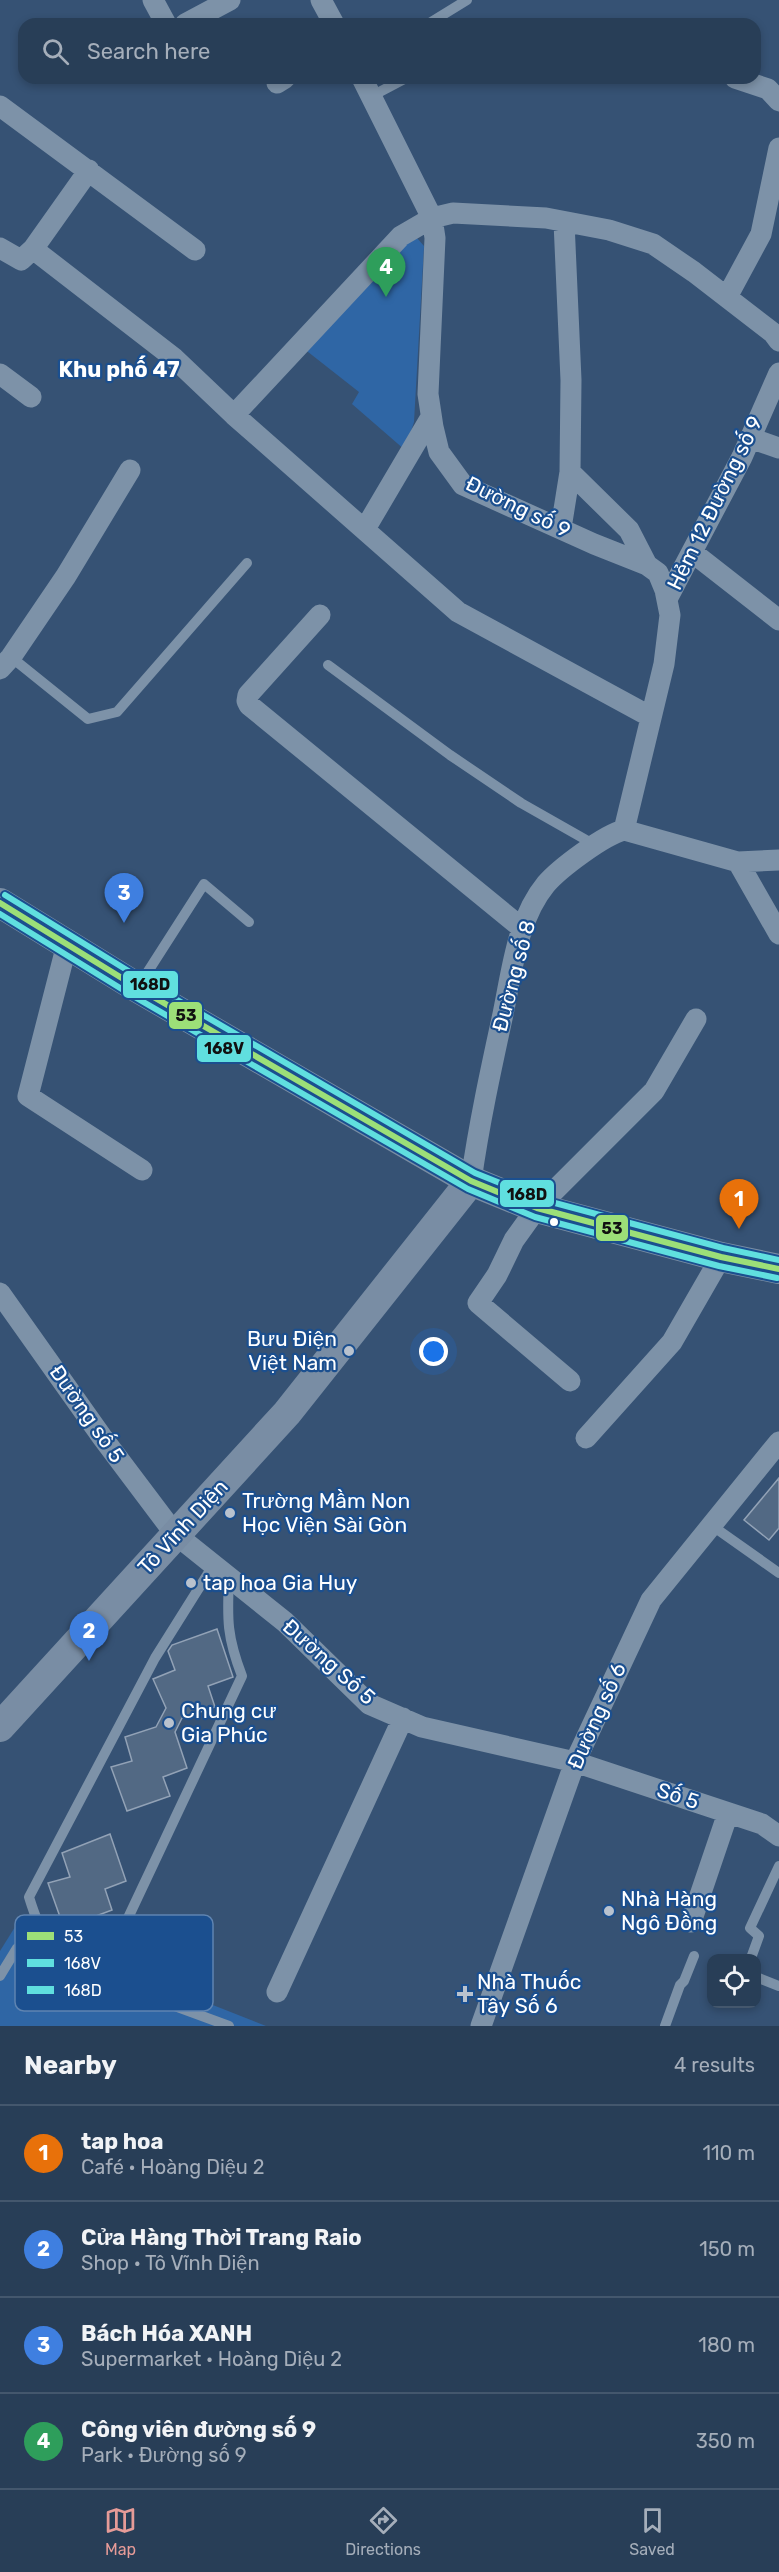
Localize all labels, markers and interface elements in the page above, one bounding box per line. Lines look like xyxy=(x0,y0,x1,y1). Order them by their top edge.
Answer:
search box xyxy=(18,18,761,84)
icon: search xyxy=(39,35,72,68)
text: Search here xyxy=(87,38,210,65)
pin: 4 xyxy=(366,248,406,297)
district label: Khu phố 47 xyxy=(58,355,180,383)
street label: Hẻm 12 Đường số 9 xyxy=(662,412,767,594)
street label: Đường số 9 xyxy=(462,470,575,543)
pin: 3 xyxy=(104,874,144,923)
street label: Đường số 8 xyxy=(487,917,540,1034)
line badge: 168D xyxy=(122,970,179,999)
text: 168D xyxy=(130,975,170,994)
line badge: 53 xyxy=(168,1001,203,1030)
text: 53 xyxy=(176,1006,196,1025)
line badge: 168V xyxy=(196,1034,252,1063)
text: 168V xyxy=(204,1039,244,1058)
line badge: 168D xyxy=(499,1179,555,1208)
pin: 1 xyxy=(720,1180,758,1229)
text: 168D xyxy=(507,1185,547,1204)
line badge: 53 xyxy=(595,1214,629,1242)
unlabelled marker xyxy=(548,1216,560,1228)
text: 53 xyxy=(602,1219,622,1238)
place label: Bưu Điện Việt Nam xyxy=(247,1326,337,1375)
your location xyxy=(419,1337,448,1366)
marker: Bưu Điện Việt Nam xyxy=(342,1344,356,1358)
street label: Đường số 5 xyxy=(45,1360,130,1467)
street label: Tô Vĩnh Diện xyxy=(132,1474,233,1579)
place label: Trường Mầm Non Học Viện Sài Gòn xyxy=(242,1488,410,1537)
marker: Trường Mầm Non Học Viện Sài Gòn xyxy=(223,1506,237,1520)
place label: tap hoa Gia Huy xyxy=(203,1570,358,1595)
marker: tap hoa Gia Huy xyxy=(184,1576,198,1590)
pin: 2 xyxy=(70,1612,109,1661)
street label: Đường Số 5 xyxy=(278,1614,381,1710)
street label: Đường số 6 xyxy=(562,1659,631,1773)
place label: Chung cư Gia Phúc xyxy=(181,1698,276,1747)
marker: Chung cư Gia Phúc xyxy=(162,1716,176,1730)
street label: Số 5 xyxy=(654,1777,702,1814)
place label: Nhà Hàng Ngô Đồng xyxy=(621,1886,717,1935)
marker: Nhà Hàng Ngô Đồng xyxy=(602,1904,616,1918)
legend xyxy=(15,1915,213,2011)
text: 53 xyxy=(64,1927,83,1946)
text: 168V xyxy=(64,1954,101,1973)
map controls xyxy=(707,1954,761,2008)
button: locate xyxy=(707,1954,761,2008)
place label: Nhà Thuốc Tây Số 6 xyxy=(477,1969,581,2018)
text: 168D xyxy=(64,1981,102,2000)
marker: Nhà Thuốc Tây Số 6 xyxy=(458,1987,472,2001)
text: Nearby xyxy=(24,2050,117,2081)
text: 4 results xyxy=(674,2053,755,2077)
text: tap hoa xyxy=(81,2128,164,2155)
text: 1 xyxy=(39,2141,48,2165)
text: 110 m xyxy=(703,2141,755,2165)
text: Café · Hoàng Diệu 2 xyxy=(81,2155,265,2179)
text: Cửa Hàng Thời Trang Raio xyxy=(81,2224,362,2251)
text: 2 xyxy=(37,2237,50,2261)
text: 150 m xyxy=(699,2237,755,2261)
text: Shop · Tô Vĩnh Diện xyxy=(81,2251,260,2275)
text: Bách Hóa XANH xyxy=(81,2320,252,2347)
text: 3 xyxy=(37,2333,50,2357)
text: 180 m xyxy=(698,2333,755,2357)
text: Supermarket · Hoàng Diệu 2 xyxy=(81,2347,342,2371)
text: Công viên đường số 9 xyxy=(81,2416,316,2443)
text: 4 xyxy=(37,2429,50,2453)
text: 350 m xyxy=(696,2429,755,2453)
text: Park · Đường số 9 xyxy=(81,2443,247,2467)
tab: Map xyxy=(104,2504,137,2559)
tab: Directions xyxy=(345,2504,421,2559)
tab: Saved xyxy=(629,2504,675,2559)

